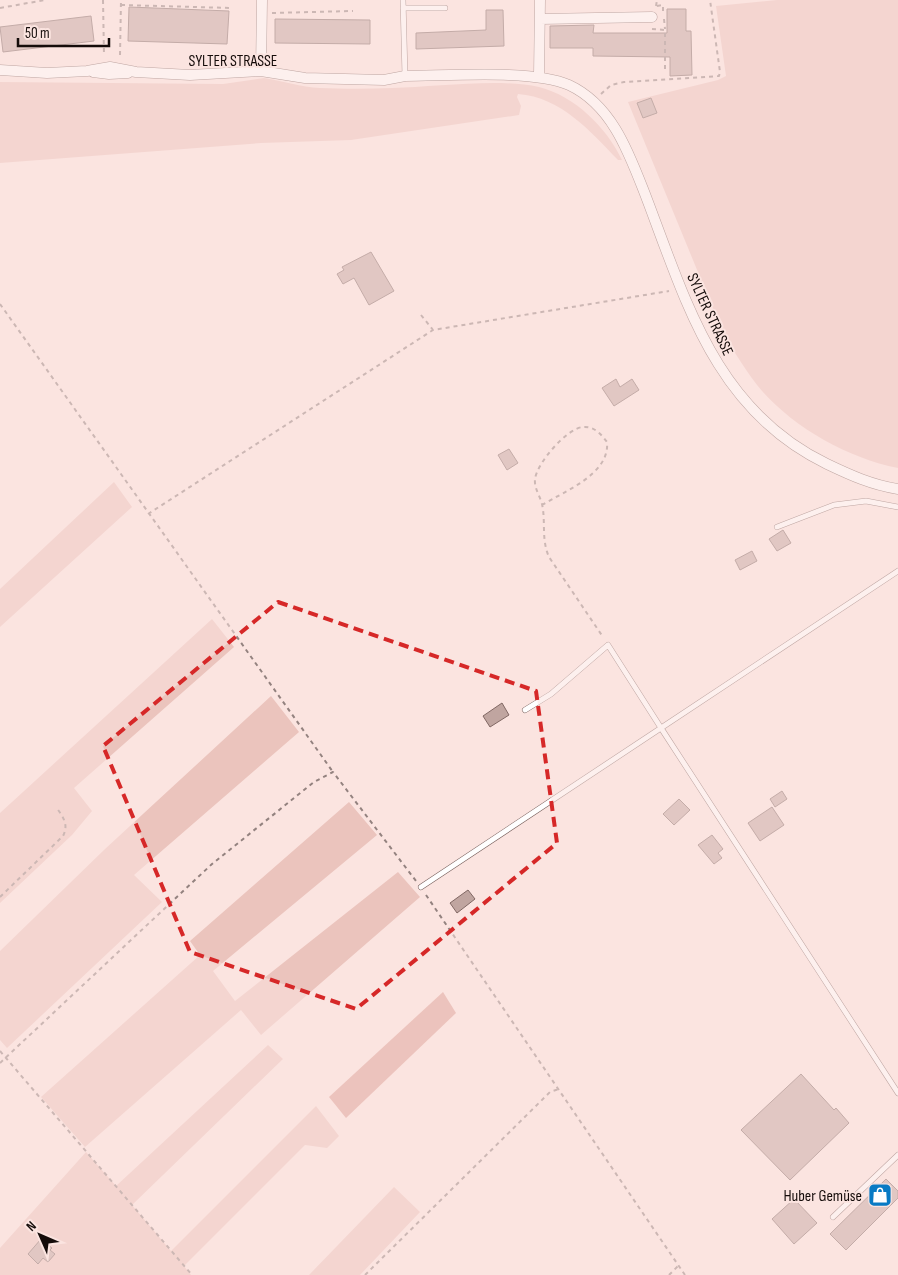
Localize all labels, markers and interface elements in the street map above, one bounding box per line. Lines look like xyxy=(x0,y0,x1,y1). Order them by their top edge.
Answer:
scale bar xyxy=(18,15,109,47)
text: 50 m xyxy=(25,24,50,43)
street label: SYLTER STRASSE xyxy=(189,52,277,71)
street label: SYLTER STRASSE xyxy=(682,270,737,359)
shop icon: Huber Gemüse xyxy=(867,1182,893,1208)
place label: Huber Gemüse xyxy=(783,1187,862,1206)
north arrow xyxy=(15,1210,65,1260)
text: N xyxy=(23,1218,40,1235)

